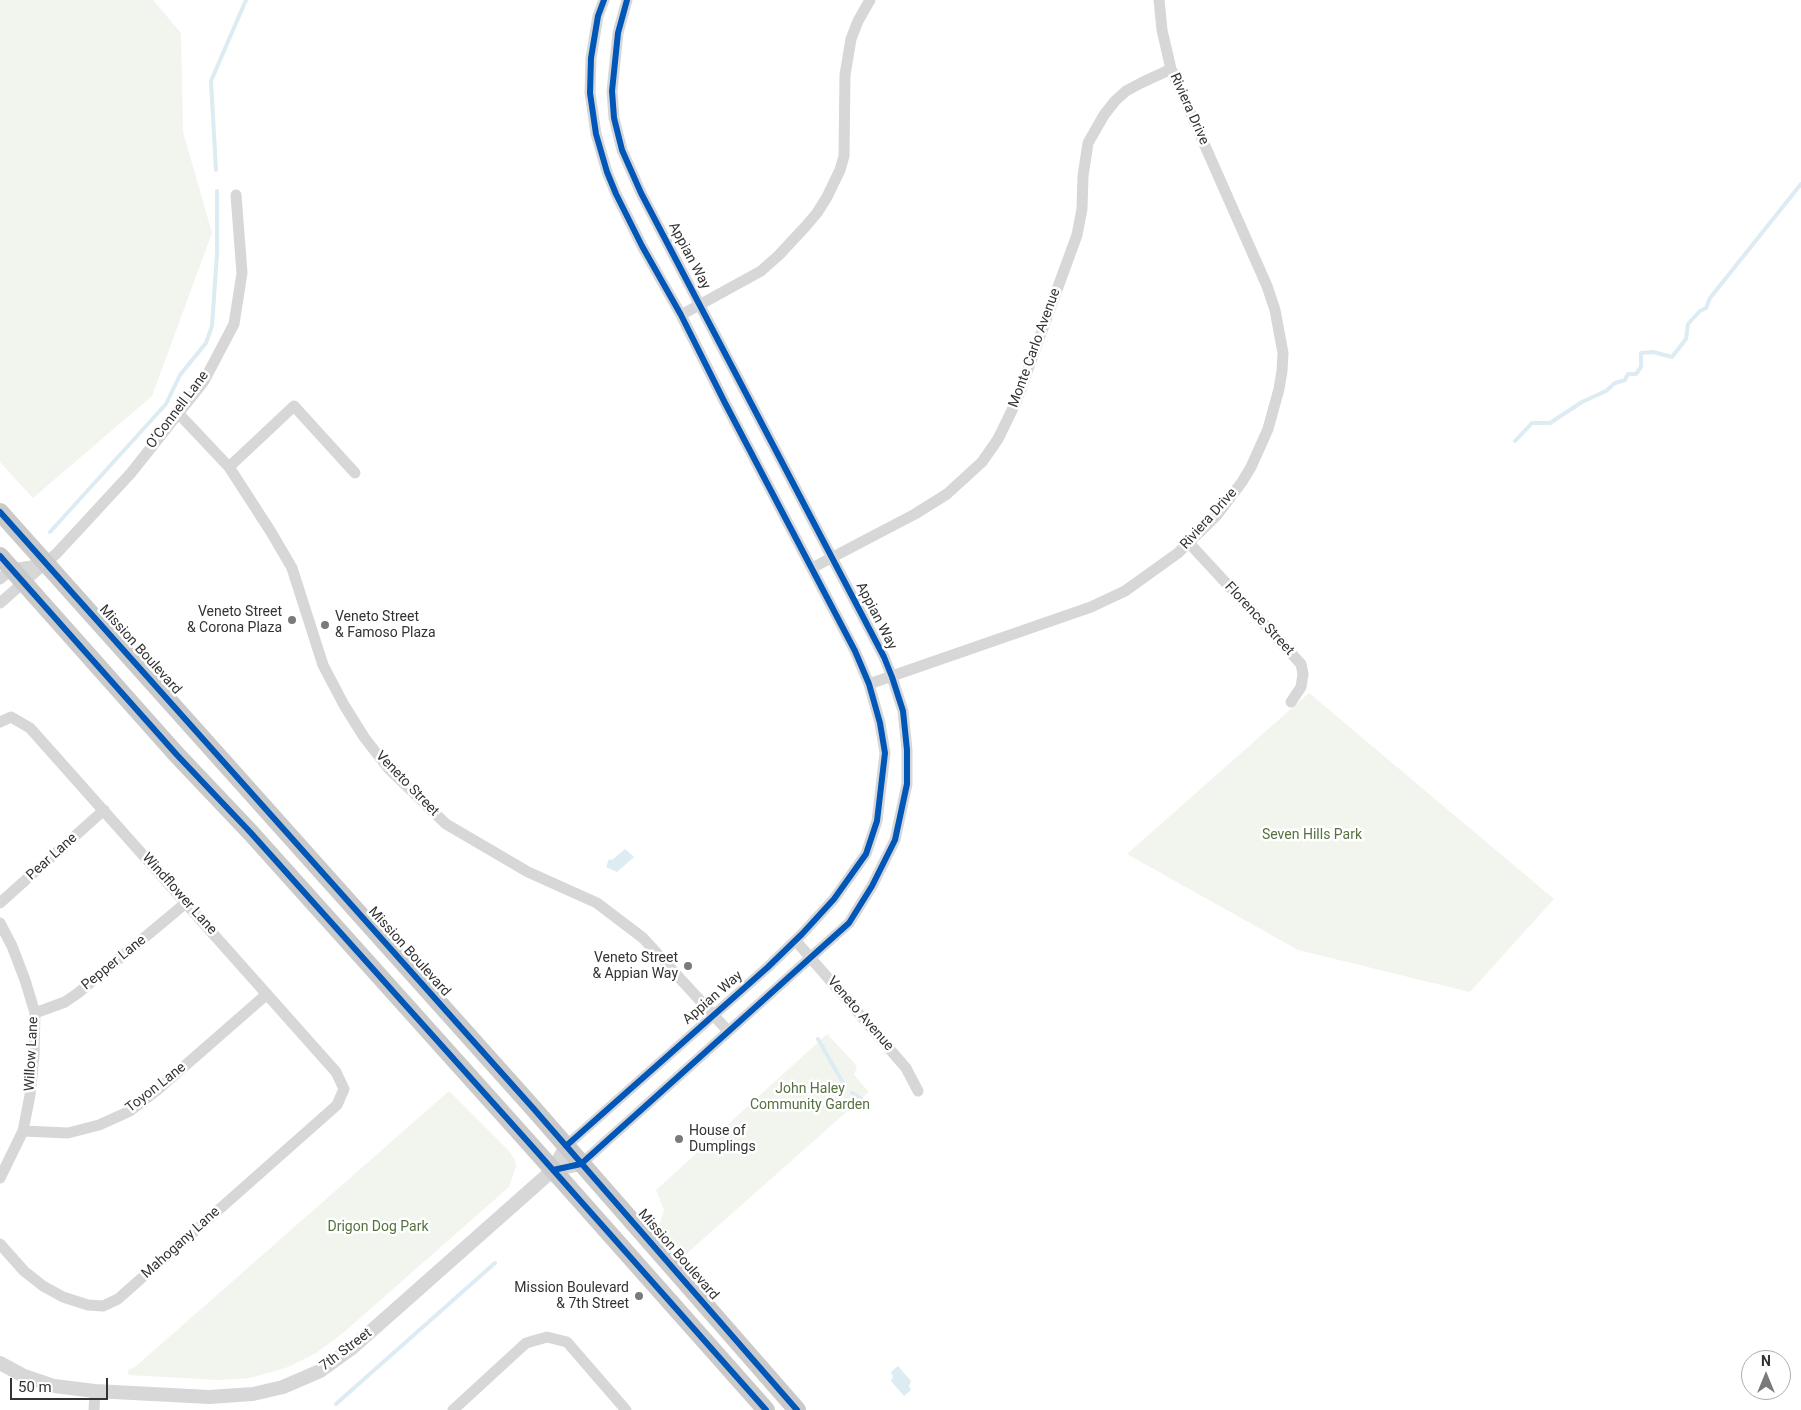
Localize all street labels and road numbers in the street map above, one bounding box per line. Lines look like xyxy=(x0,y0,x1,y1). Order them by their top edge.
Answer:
street label: Riviera Drive xyxy=(1166,71,1212,147)
street label: Appian Way xyxy=(664,220,714,292)
street label: Monte Carlo Avenue xyxy=(1006,286,1064,410)
street label: O’Connell Lane xyxy=(143,368,213,452)
street label: Riviera Drive xyxy=(1177,485,1241,553)
street label: Appian Way xyxy=(852,579,900,653)
street label: Florence Street xyxy=(1221,579,1297,659)
street label: Mission Boulevard xyxy=(95,602,185,698)
street label: Veneto Street xyxy=(372,748,442,820)
street label: Pear Lane xyxy=(23,830,81,884)
street label: Windflower Lane xyxy=(138,850,220,938)
street label: Mission Boulevard xyxy=(364,904,454,1000)
street label: Pepper Lane xyxy=(78,932,150,994)
street label: Appian Way xyxy=(680,968,746,1028)
street label: Veneto Avenue xyxy=(823,973,897,1055)
street label: Willow Lane xyxy=(22,1016,42,1092)
street label: Toyon Lane xyxy=(123,1059,189,1117)
street label: Mahogany Lane xyxy=(139,1204,223,1282)
street label: Mission Boulevard xyxy=(634,1206,722,1304)
street label: 7th Street xyxy=(317,1325,375,1375)

